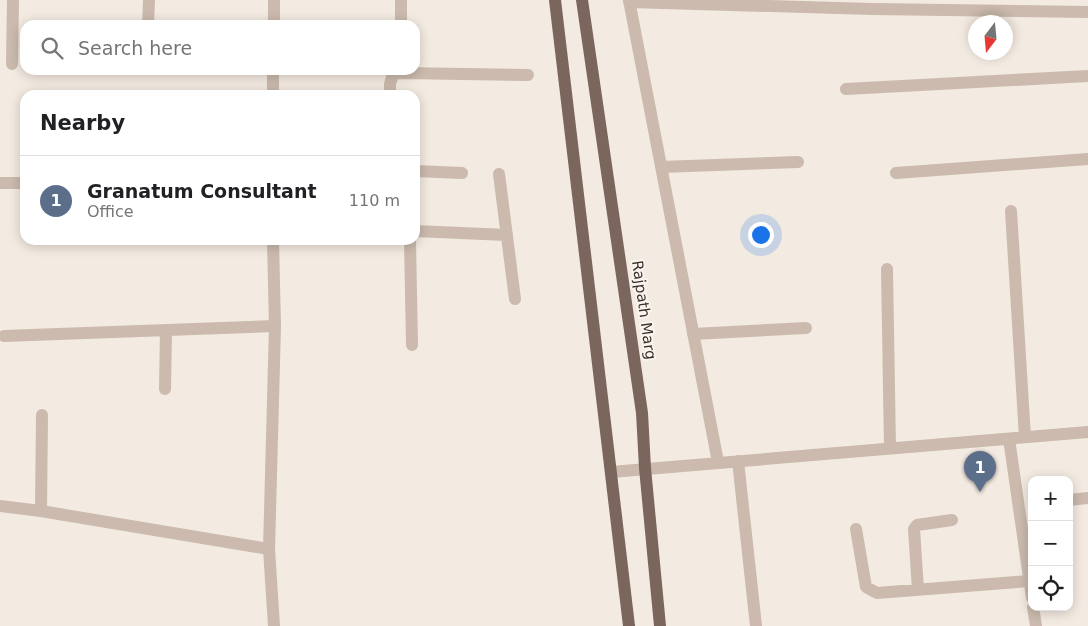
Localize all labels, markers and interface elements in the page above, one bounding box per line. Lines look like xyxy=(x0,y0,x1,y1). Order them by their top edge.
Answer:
north arrow xyxy=(968,15,1013,60)
search box xyxy=(20,20,420,75)
icon: search xyxy=(38,34,66,62)
text: Search here xyxy=(78,37,192,59)
text: Nearby xyxy=(40,111,125,135)
text: Granatum Consultant xyxy=(87,180,317,202)
text: 1 xyxy=(50,191,62,210)
text: 110 m xyxy=(349,191,400,210)
text: Office xyxy=(87,202,134,221)
your location xyxy=(748,222,774,248)
street label: Rajpath Marg xyxy=(628,259,660,361)
pin: 1 xyxy=(964,451,996,492)
map controls xyxy=(1028,476,1073,611)
button: + xyxy=(1028,476,1073,521)
button: − xyxy=(1028,521,1073,566)
button: locate xyxy=(1028,566,1073,611)

